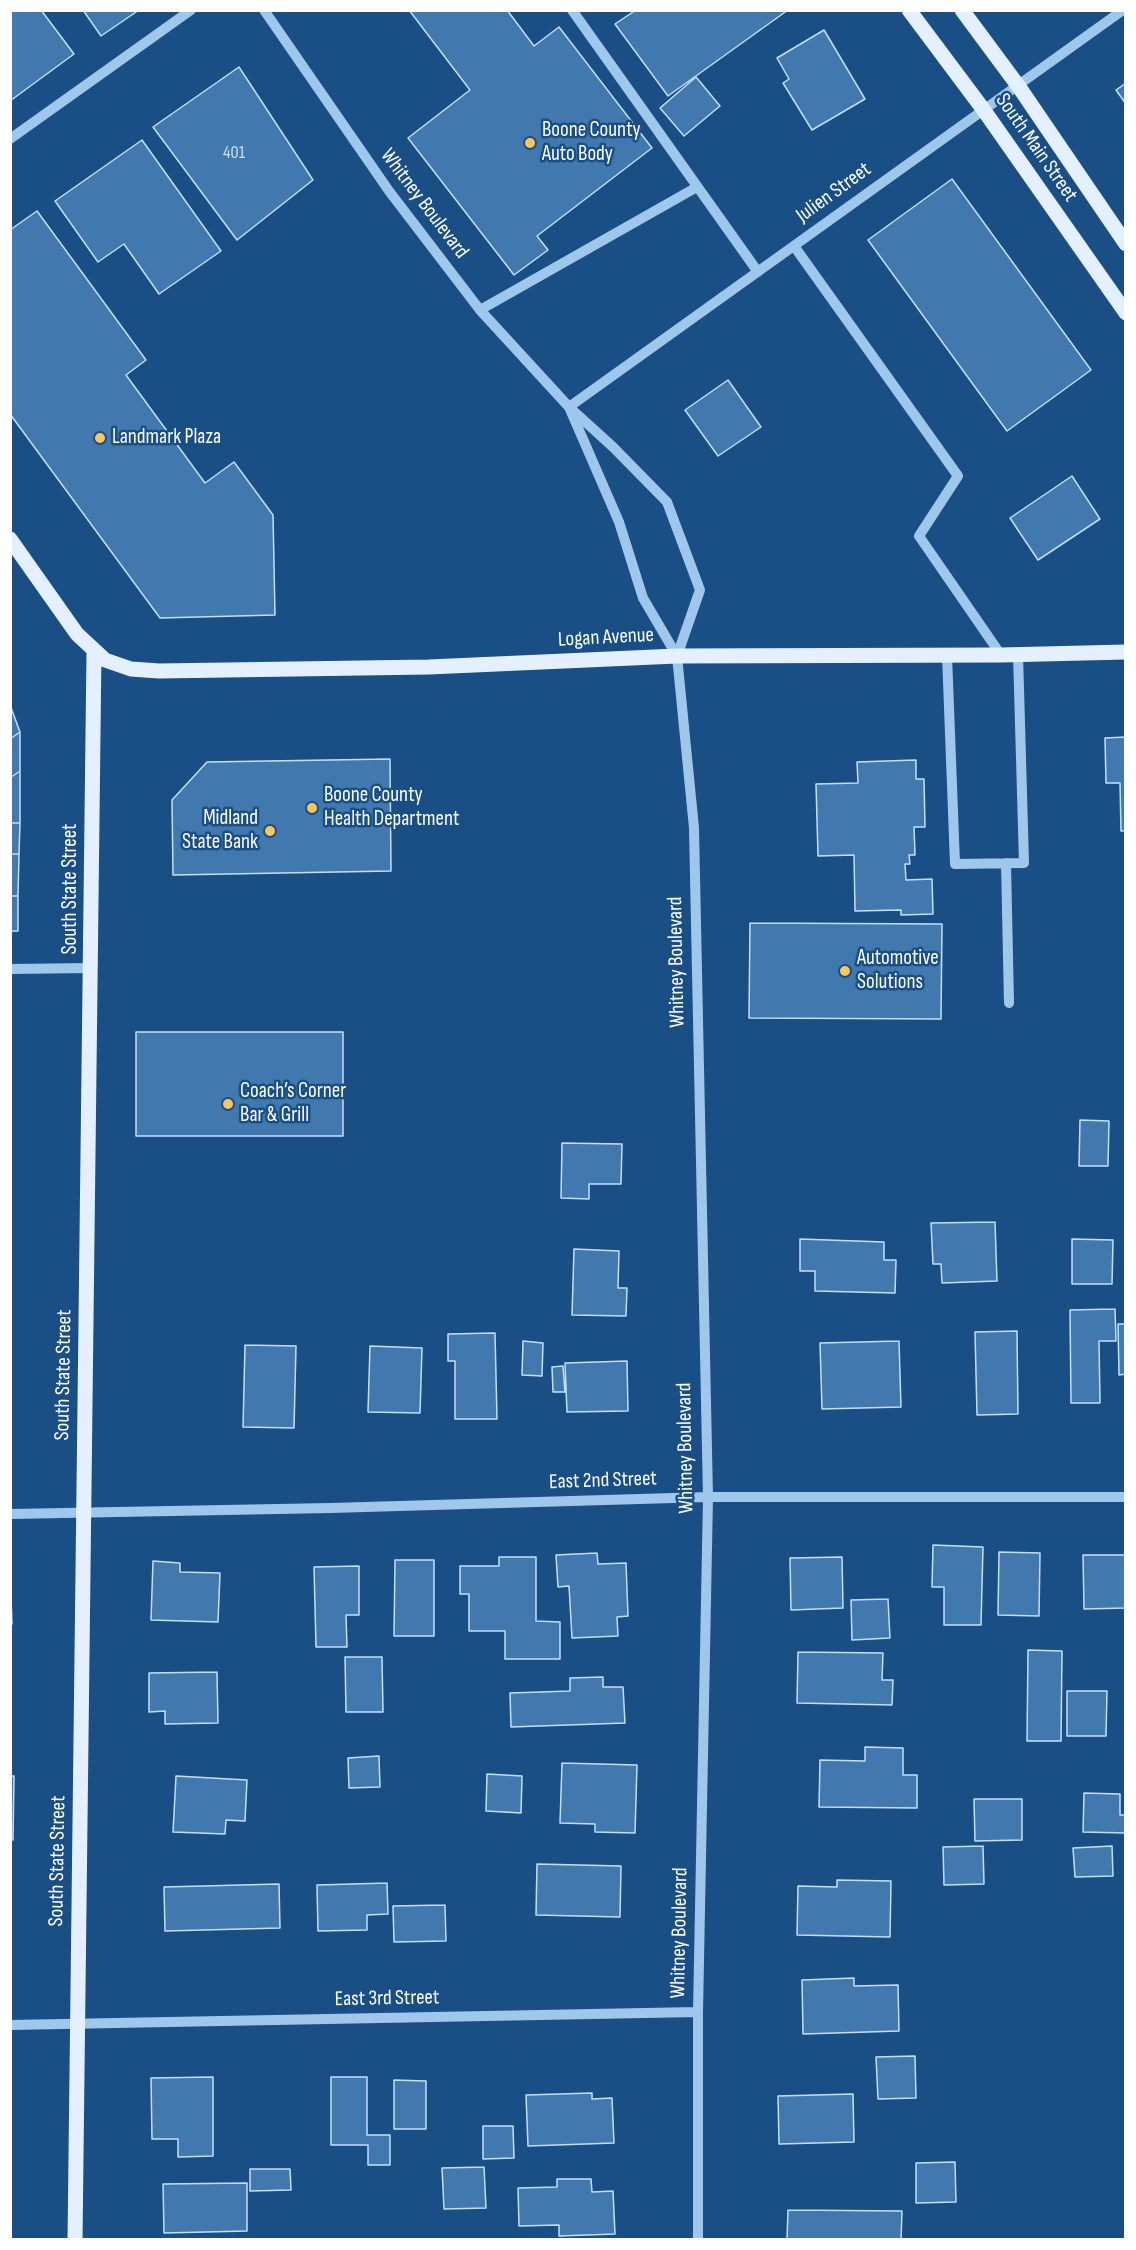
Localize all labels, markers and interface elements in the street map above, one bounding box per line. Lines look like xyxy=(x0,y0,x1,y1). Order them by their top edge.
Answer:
street label: South Main Street xyxy=(989,89,1083,207)
place label: Boone County Auto Body xyxy=(542,118,641,168)
marker: Boone County Auto Body xyxy=(523,136,537,150)
house number: 401 xyxy=(223,142,245,164)
street label: Whitney Boulevard xyxy=(374,144,474,264)
street label: Julien Street xyxy=(792,157,876,229)
place label: Landmark Plaza xyxy=(112,425,221,451)
marker: Landmark Plaza xyxy=(93,431,107,445)
street label: Logan Avenue xyxy=(557,623,655,653)
place label: Boone County Health Department xyxy=(324,783,460,833)
marker: Boone County Health Department xyxy=(305,801,319,815)
place label: Midland State Bank xyxy=(182,806,258,856)
street label: South State Street xyxy=(58,824,84,954)
marker: Midland State Bank xyxy=(263,824,277,838)
street label: Whitney Boulevard xyxy=(663,896,691,1028)
place label: Automotive Solutions xyxy=(857,946,939,996)
marker: Automotive Solutions xyxy=(838,964,852,978)
place label: Coach’s Corner Bar & Grill xyxy=(240,1079,346,1129)
marker: Coach’s Corner Bar & Grill xyxy=(221,1097,235,1111)
street label: South State Street xyxy=(50,1309,78,1441)
street label: Whitney Boulevard xyxy=(672,1382,700,1514)
street label: East 2nd Street xyxy=(549,1467,657,1495)
street label: South State Street xyxy=(44,1795,72,1927)
street label: Whitney Boulevard xyxy=(666,1867,694,1999)
street label: East 3rd Street xyxy=(334,1985,440,2013)

